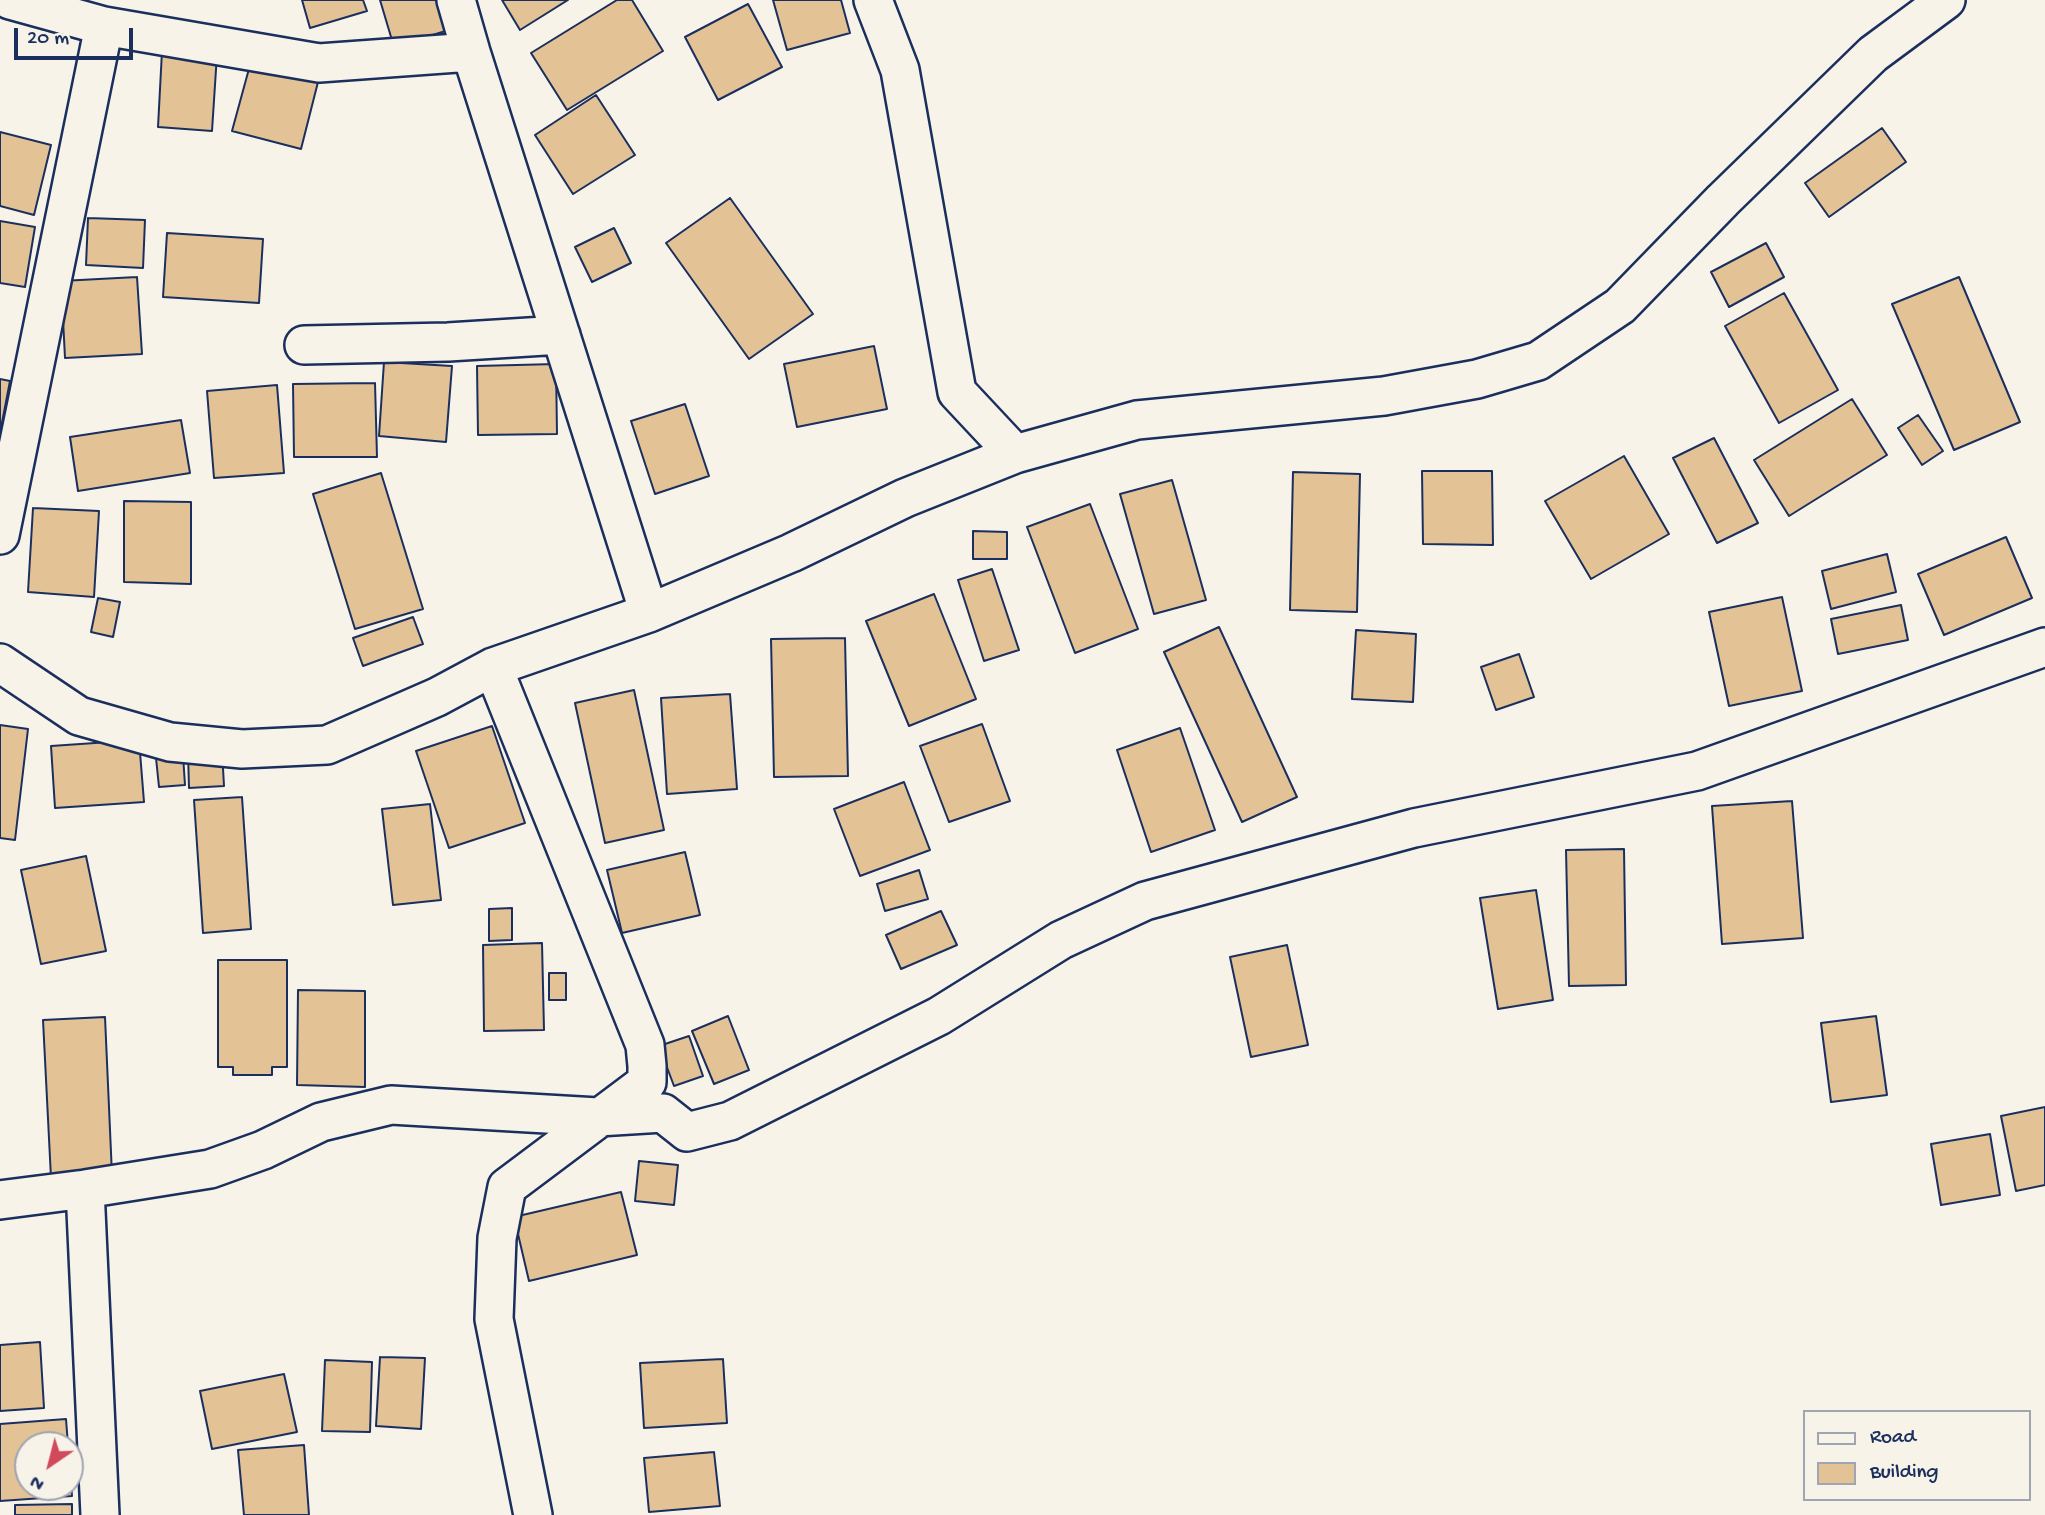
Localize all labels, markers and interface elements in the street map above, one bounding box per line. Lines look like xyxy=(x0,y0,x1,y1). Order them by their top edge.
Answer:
scale bar xyxy=(18,14,136,58)
text: 20 m xyxy=(27,27,69,52)
legend xyxy=(1804,1410,2031,1501)
text: Road xyxy=(1870,1426,1916,1451)
north arrow xyxy=(14,1431,84,1501)
text: Building xyxy=(1870,1461,1939,1486)
text: N xyxy=(26,1469,49,1495)

